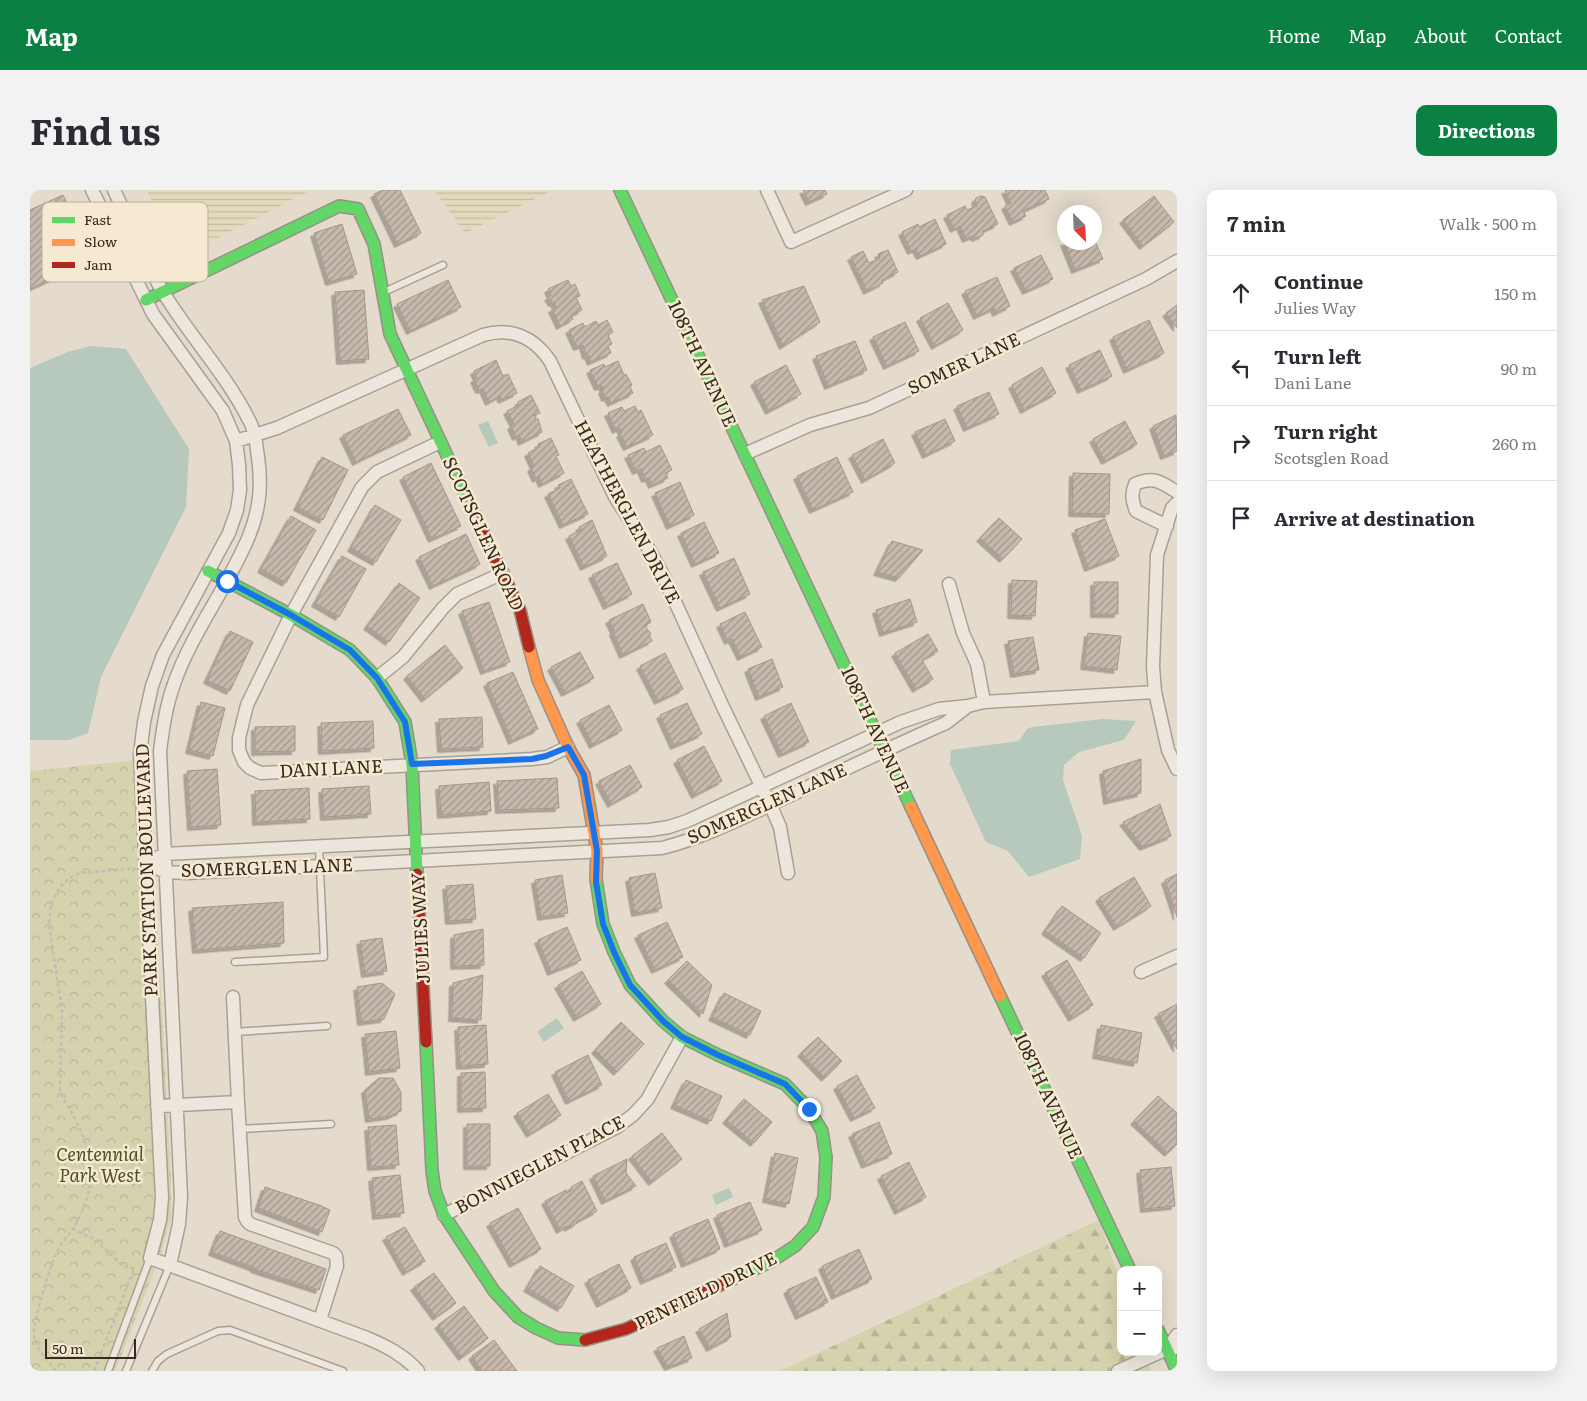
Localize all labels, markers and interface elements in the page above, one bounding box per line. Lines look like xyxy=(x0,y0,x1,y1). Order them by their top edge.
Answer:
text: Map xyxy=(25,18,78,53)
text: Home xyxy=(1268,22,1320,49)
text: Map xyxy=(1348,22,1386,49)
text: About xyxy=(1414,22,1467,49)
text: Contact xyxy=(1495,22,1562,49)
text: Find us xyxy=(30,104,160,156)
button: Directions xyxy=(1416,105,1557,156)
legend xyxy=(42,202,208,282)
north arrow xyxy=(1057,205,1102,250)
text: 7 min xyxy=(1227,207,1286,238)
text: Fast xyxy=(84,209,112,229)
text: Walk · 500 m xyxy=(1439,211,1537,235)
text: Slow xyxy=(84,231,117,251)
text: Jam xyxy=(84,254,113,274)
text: Continue xyxy=(1274,267,1363,295)
icon: ahead xyxy=(1227,279,1255,307)
text: 150 m xyxy=(1494,281,1537,305)
text: Julies Way xyxy=(1274,295,1356,319)
street label: 108TH AVENUE xyxy=(662,296,744,431)
street label: SOMER LANE xyxy=(903,325,1024,401)
text: Turn left xyxy=(1274,342,1361,370)
icon: left xyxy=(1227,354,1255,382)
text: 90 m xyxy=(1501,356,1537,380)
text: Dani Lane xyxy=(1274,370,1351,394)
street label: HEATHERGLEN DRIVE xyxy=(568,415,688,608)
text: Turn right xyxy=(1274,417,1378,445)
icon: right xyxy=(1227,429,1255,457)
text: 260 m xyxy=(1492,431,1537,455)
text: Scotsglen Road xyxy=(1274,445,1389,469)
street label: SCOTSGLEN ROAD xyxy=(437,452,532,615)
icon: arrive xyxy=(1227,504,1255,532)
text: Arrive at destination xyxy=(1274,504,1475,532)
route start xyxy=(216,570,239,593)
street label: 108TH AVENUE xyxy=(835,662,917,797)
street label: PARK STATION BOULEVARD xyxy=(128,743,163,997)
street label: DANI LANE xyxy=(279,751,383,784)
street label: SOMERGLEN LANE xyxy=(682,755,851,850)
street label: SOMERGLEN LANE xyxy=(180,850,354,883)
street label: JULIES WAY xyxy=(403,872,436,984)
street label: 108TH AVENUE xyxy=(1008,1028,1090,1163)
route end xyxy=(798,1098,821,1121)
street label: BONNIEGLEN PLACE xyxy=(450,1107,629,1220)
park label: Centennial Park West xyxy=(56,1140,145,1188)
street label: PENFIELD DRIVE xyxy=(630,1244,781,1336)
map controls xyxy=(1117,1266,1162,1356)
button: + xyxy=(1117,1266,1162,1311)
button: − xyxy=(1117,1311,1162,1356)
scale bar xyxy=(45,1336,136,1359)
text: 50 m xyxy=(52,1338,84,1358)

